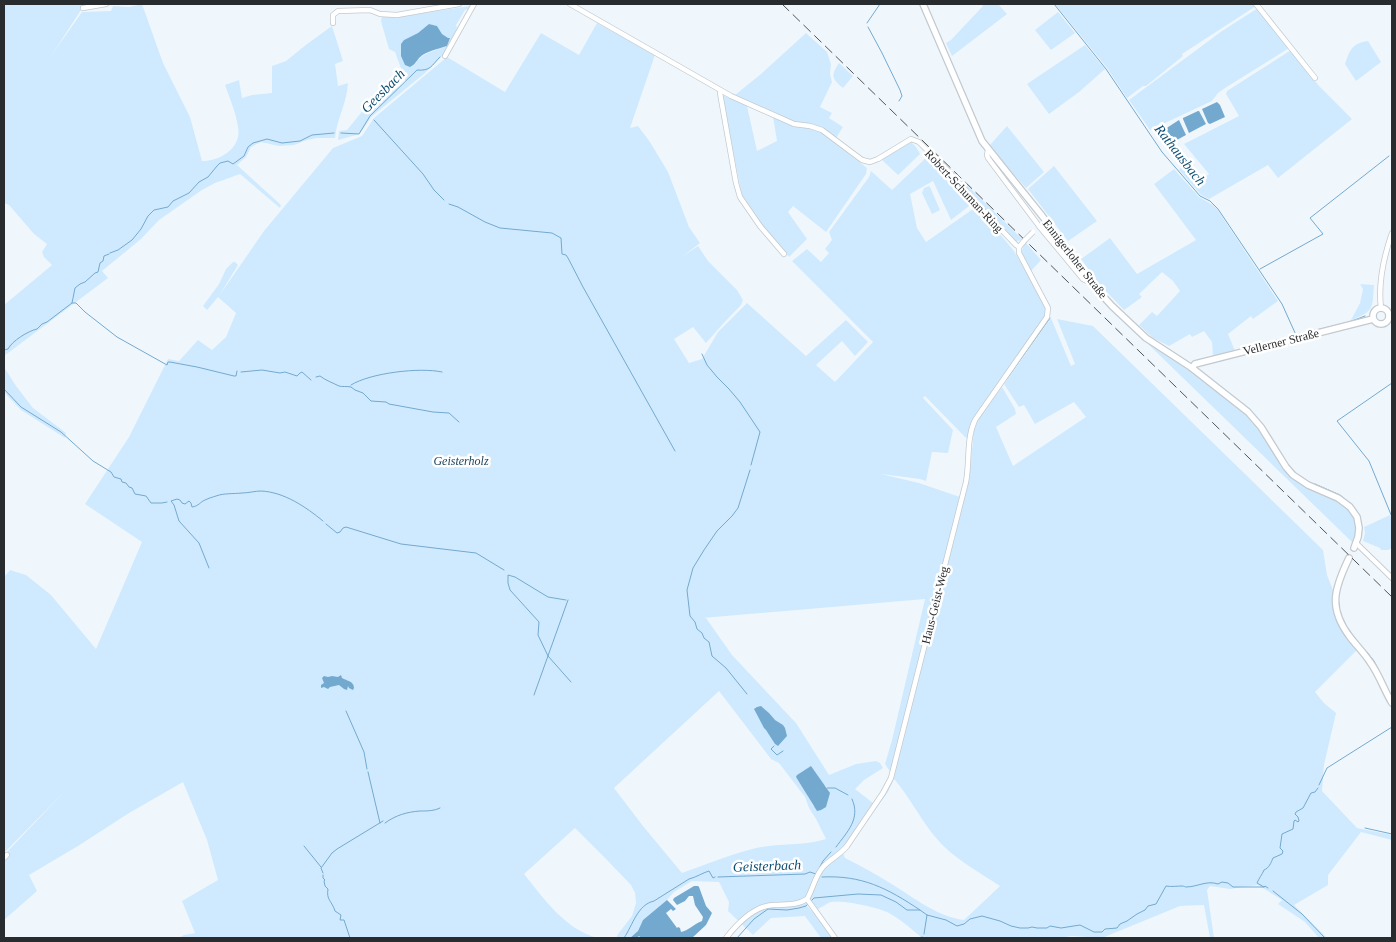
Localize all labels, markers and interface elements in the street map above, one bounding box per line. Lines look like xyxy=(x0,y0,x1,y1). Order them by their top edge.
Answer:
water label: Geesbach xyxy=(358,66,408,116)
water label: Rathausbach xyxy=(1151,121,1208,188)
street label: Robert-Schuman-Ring xyxy=(922,146,1006,236)
street label: Ennigerloher Straße xyxy=(1040,217,1110,301)
street label: Vellerner Straße xyxy=(1242,326,1320,358)
park label: Geisterholz xyxy=(433,454,489,468)
street label: Haus-Geist-Weg xyxy=(919,565,951,645)
water label: Geisterbach xyxy=(733,857,801,875)

